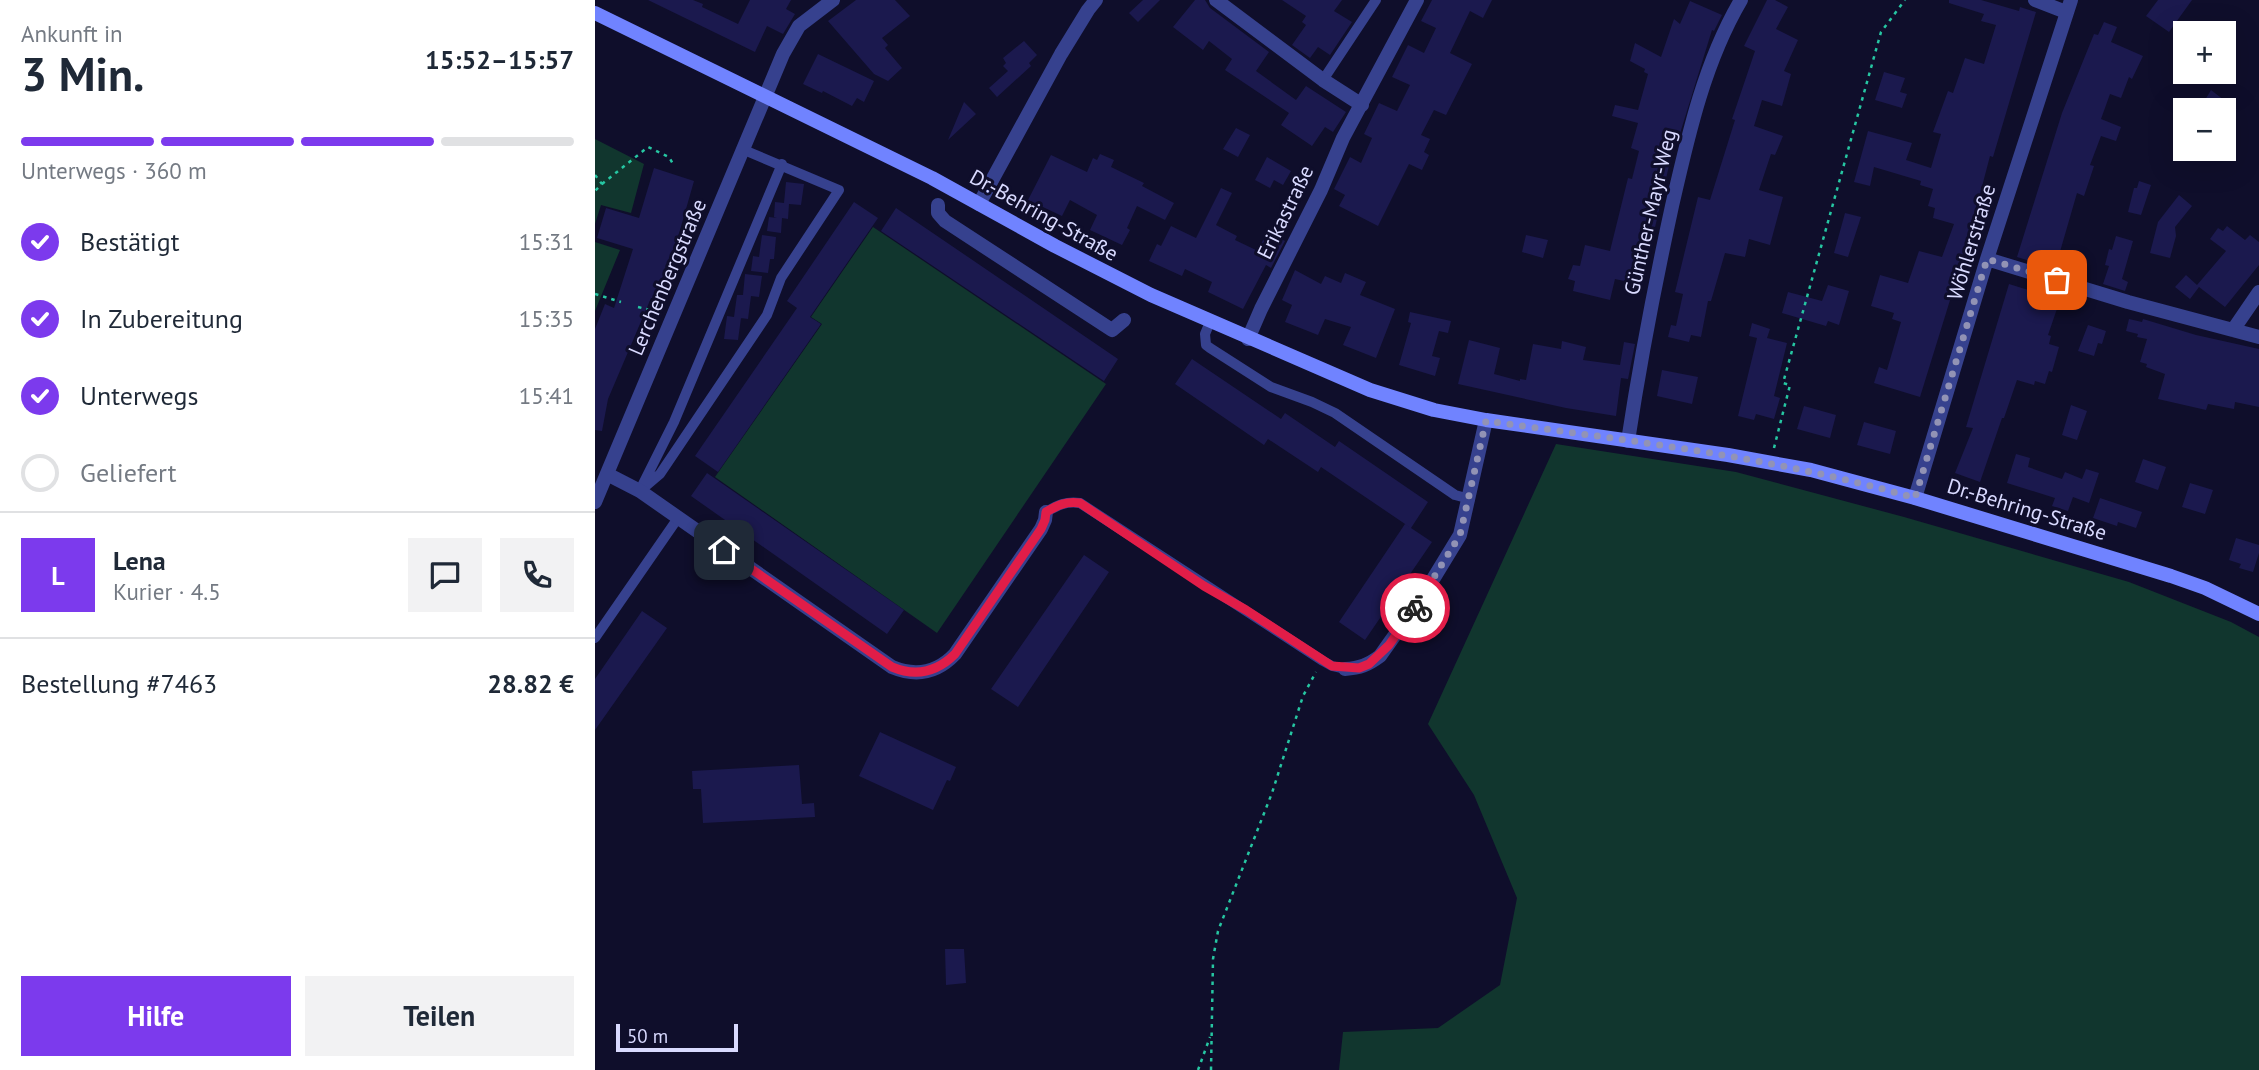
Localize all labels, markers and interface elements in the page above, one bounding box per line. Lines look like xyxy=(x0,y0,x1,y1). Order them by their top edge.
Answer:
text: Ankunft in xyxy=(21,19,123,48)
map controls xyxy=(2173,21,2236,161)
button: + xyxy=(2173,21,2236,84)
text: 15:52–15:57 xyxy=(425,43,574,76)
text: 3 Min. xyxy=(21,44,144,104)
button: − xyxy=(2173,98,2236,161)
street label: Günther-Mayr-Weg xyxy=(1618,126,1682,298)
text: Unterwegs · 360 m xyxy=(21,156,207,185)
street label: Erikastraße xyxy=(1251,161,1319,263)
street label: Dr.-Behring-Straße xyxy=(965,163,1123,267)
street label: Wöhlerstraße xyxy=(1941,181,2001,303)
street label: Lerchenbergstraße xyxy=(622,195,712,359)
icon: check xyxy=(21,223,59,261)
text: Bestätigt xyxy=(80,225,180,258)
text: 15:31 xyxy=(519,227,574,256)
pin xyxy=(2027,250,2087,310)
icon: bag xyxy=(2038,261,2076,299)
icon: check xyxy=(21,300,59,338)
text: In Zubereitung xyxy=(80,302,243,335)
text: 15:35 xyxy=(519,304,574,333)
icon: check xyxy=(21,377,59,415)
text: Unterwegs xyxy=(80,379,198,412)
text: 15:41 xyxy=(519,381,574,410)
text: Geliefert xyxy=(80,456,177,489)
street label: Dr.-Behring-Straße xyxy=(1944,472,2110,546)
pin xyxy=(694,520,754,580)
icon: home xyxy=(705,531,743,569)
button: chat xyxy=(408,538,482,612)
button: phone xyxy=(500,538,574,612)
text: Lena xyxy=(113,544,166,577)
text: L xyxy=(51,559,65,592)
courier xyxy=(1380,573,1450,643)
text: Kurier · 4.5 xyxy=(113,577,221,606)
icon: bike xyxy=(1396,589,1434,627)
text: Bestellung #7463 xyxy=(21,667,217,700)
text: 28.82 € xyxy=(487,667,574,700)
button: Hilfe xyxy=(21,976,291,1056)
button: Teilen xyxy=(305,976,574,1056)
scale bar xyxy=(616,1021,739,1053)
text: 50 m xyxy=(627,1024,668,1048)

